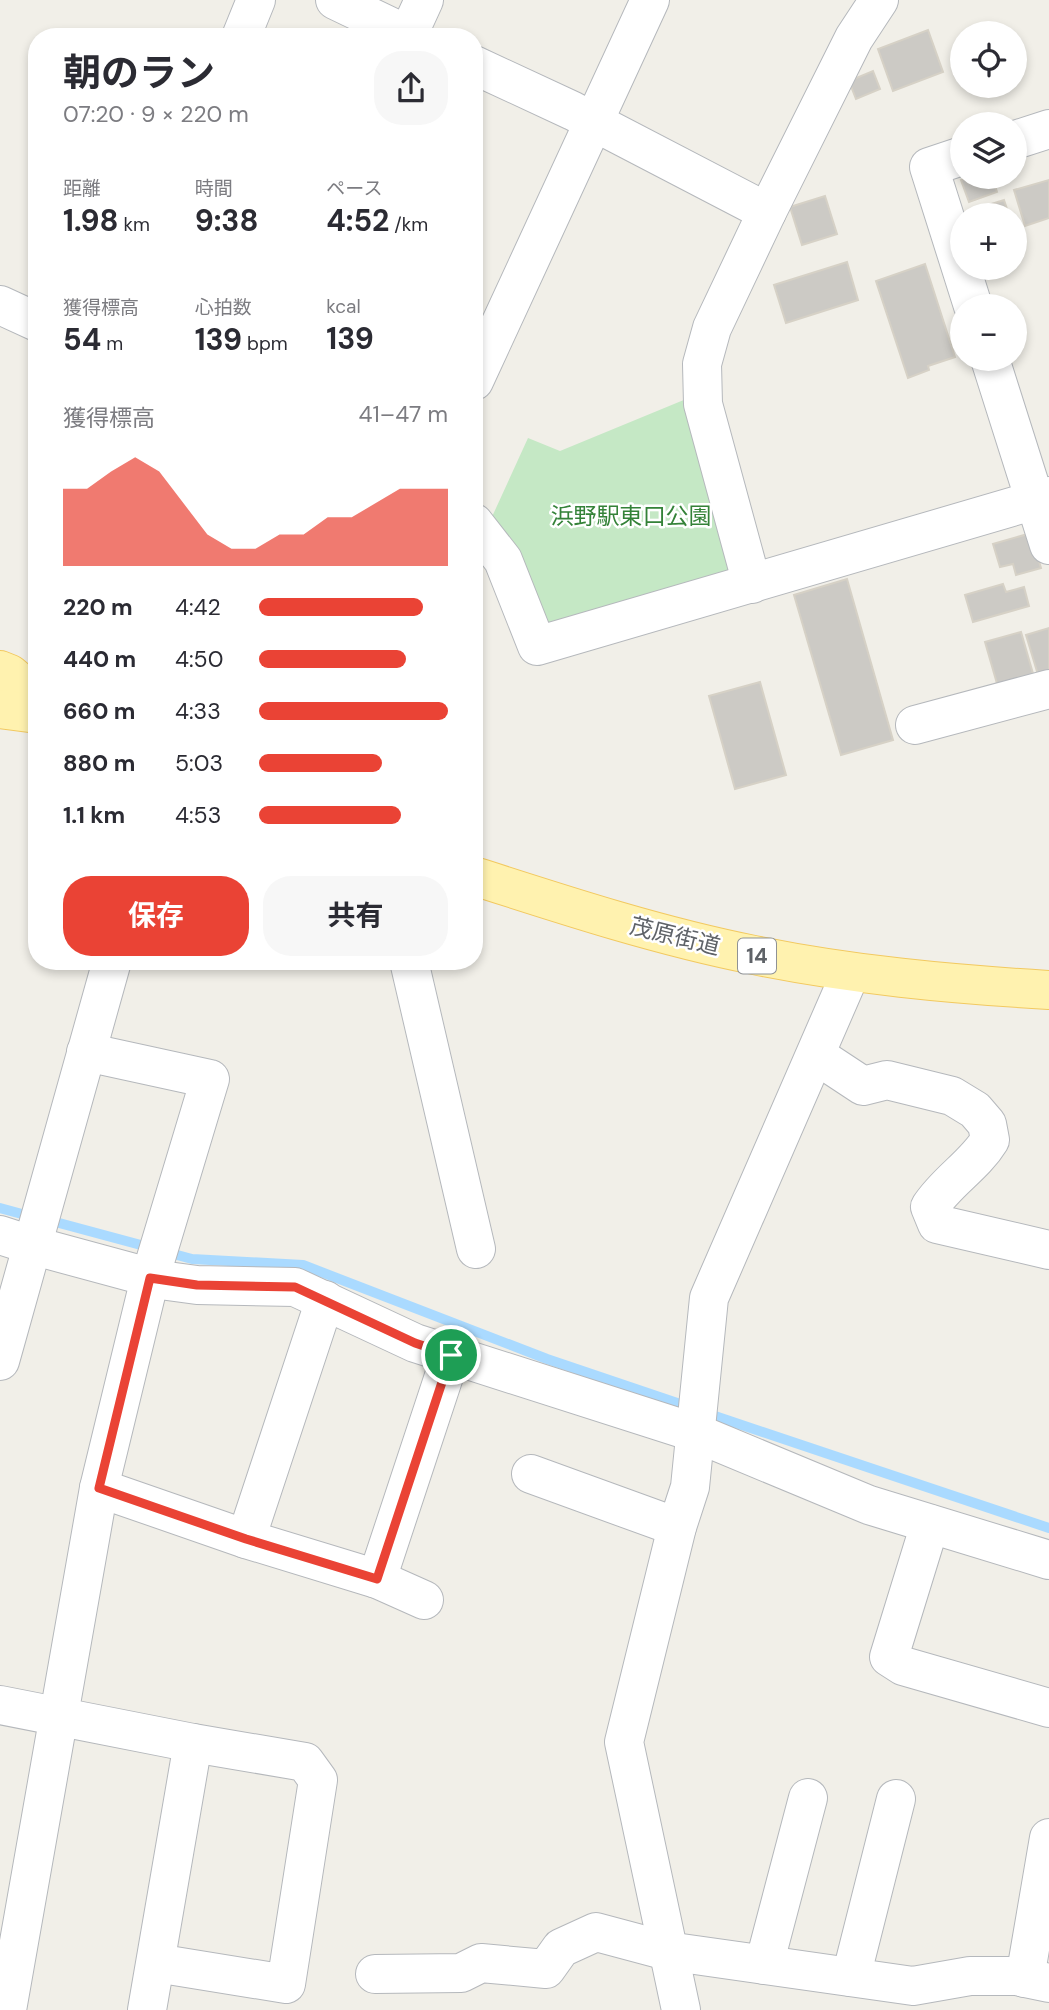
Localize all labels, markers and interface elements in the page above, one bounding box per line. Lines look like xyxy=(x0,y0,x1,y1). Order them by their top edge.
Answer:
map controls xyxy=(950,21,1027,371)
button: locate xyxy=(950,21,1027,98)
text: 朝のラン xyxy=(63,48,215,98)
button: share xyxy=(374,51,448,125)
text: 07:20 · 9 × 220 m xyxy=(63,99,249,129)
button: layers xyxy=(950,112,1027,189)
text: 距離 xyxy=(63,176,101,201)
text: 時間 xyxy=(195,176,233,201)
text: ペース xyxy=(326,176,382,201)
text: 1.98 xyxy=(63,201,118,240)
text: 9:38 xyxy=(195,201,258,240)
text: 4:52 xyxy=(326,201,389,240)
button: + xyxy=(950,203,1027,280)
text: km xyxy=(118,212,150,237)
text: /km xyxy=(389,212,428,237)
text: kcal xyxy=(326,294,361,319)
button: − xyxy=(950,294,1027,371)
text: 獲得標高 xyxy=(63,295,139,320)
text: 心拍数 xyxy=(195,295,252,320)
text: 139 xyxy=(326,319,374,358)
text: 54 xyxy=(63,320,101,359)
text: 139 xyxy=(195,320,242,359)
text: m xyxy=(101,331,123,356)
text: bpm xyxy=(242,331,288,356)
text: 41–47 m xyxy=(359,399,448,429)
text: 獲得標高 xyxy=(63,403,155,433)
park label: 浜野駅東口公園 xyxy=(551,501,712,531)
text: 220 m xyxy=(63,592,133,622)
text: 4:42 xyxy=(175,592,221,622)
text: 440 m xyxy=(63,644,136,674)
text: 4:50 xyxy=(175,644,223,674)
text: 660 m xyxy=(63,696,135,726)
text: 4:33 xyxy=(175,696,221,726)
text: 880 m xyxy=(63,748,135,778)
text: 5:03 xyxy=(175,748,223,778)
text: 1.1 km xyxy=(63,800,125,830)
text: 4:53 xyxy=(175,800,221,830)
button: 保存 xyxy=(63,876,249,956)
button: 共有 xyxy=(263,876,448,956)
street label: 茂原街道 xyxy=(627,910,723,962)
road number: 14 xyxy=(738,939,776,974)
pin xyxy=(421,1325,481,1385)
icon: arrive xyxy=(432,1336,470,1374)

